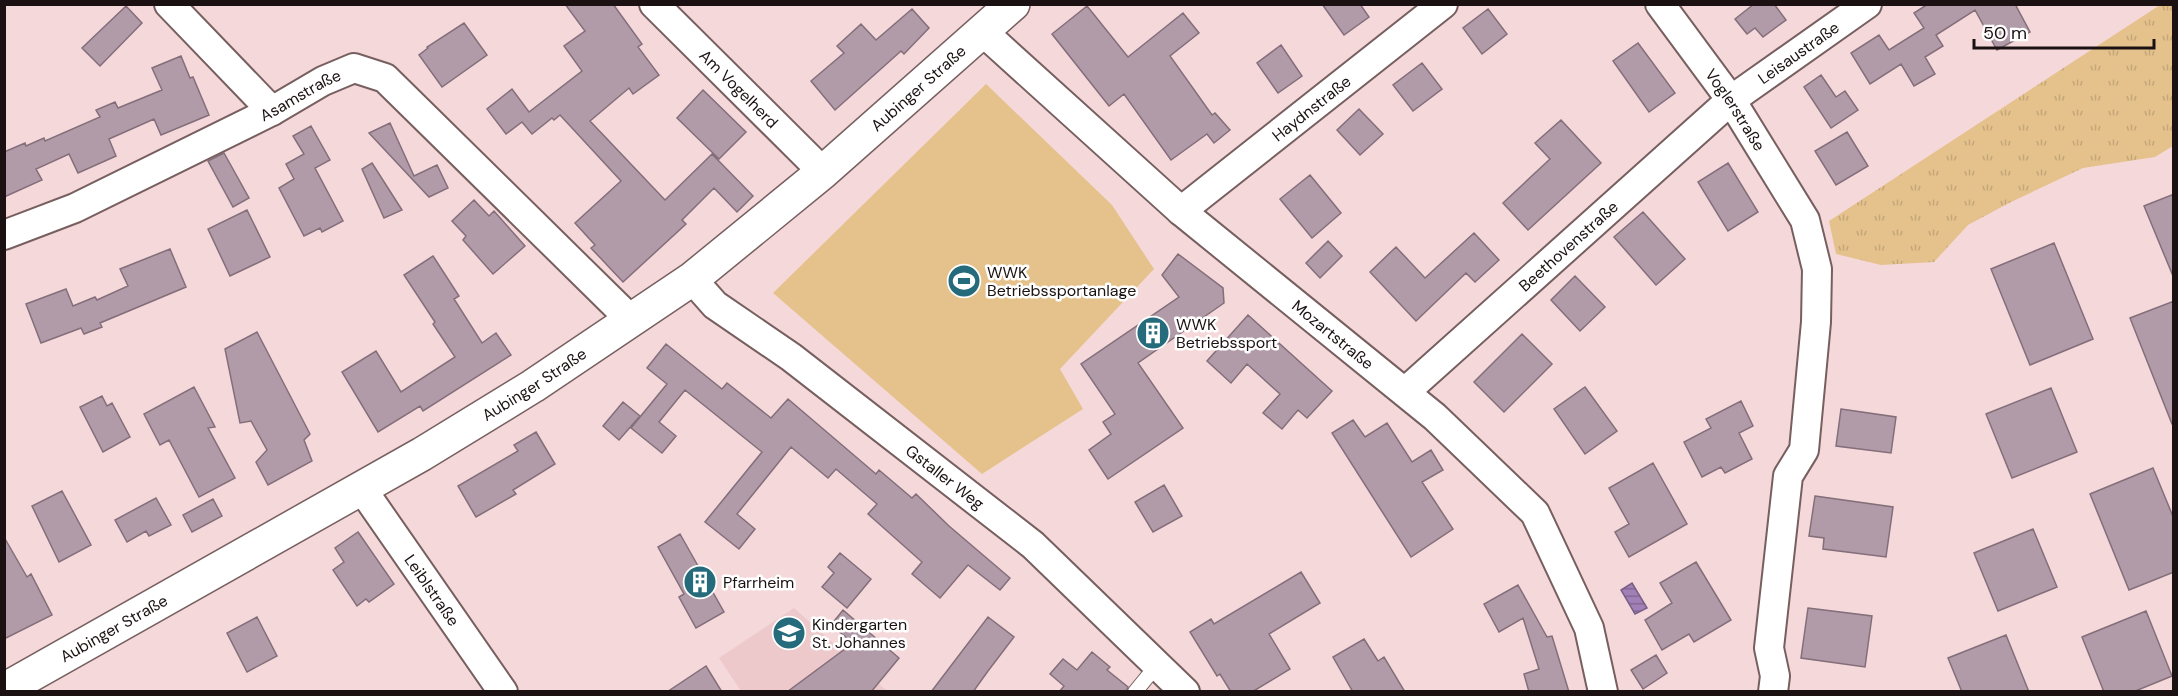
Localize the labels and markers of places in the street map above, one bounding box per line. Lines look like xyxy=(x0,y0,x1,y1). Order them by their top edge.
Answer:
place label: WWK Betriebssportanlage xyxy=(987,262,1136,301)
sports icon: WWK Betriebssportanlage xyxy=(946,263,982,299)
place label: WWK Betriebssport xyxy=(1176,314,1277,353)
building icon: WWK Betriebssport xyxy=(1135,315,1171,351)
building icon: Pfarrheim xyxy=(682,564,718,600)
place label: Pfarrheim xyxy=(723,572,794,593)
place label: Kindergarten St. Johannes xyxy=(812,614,907,653)
school or university icon: Kindergarten St. Johannes xyxy=(771,615,807,651)

